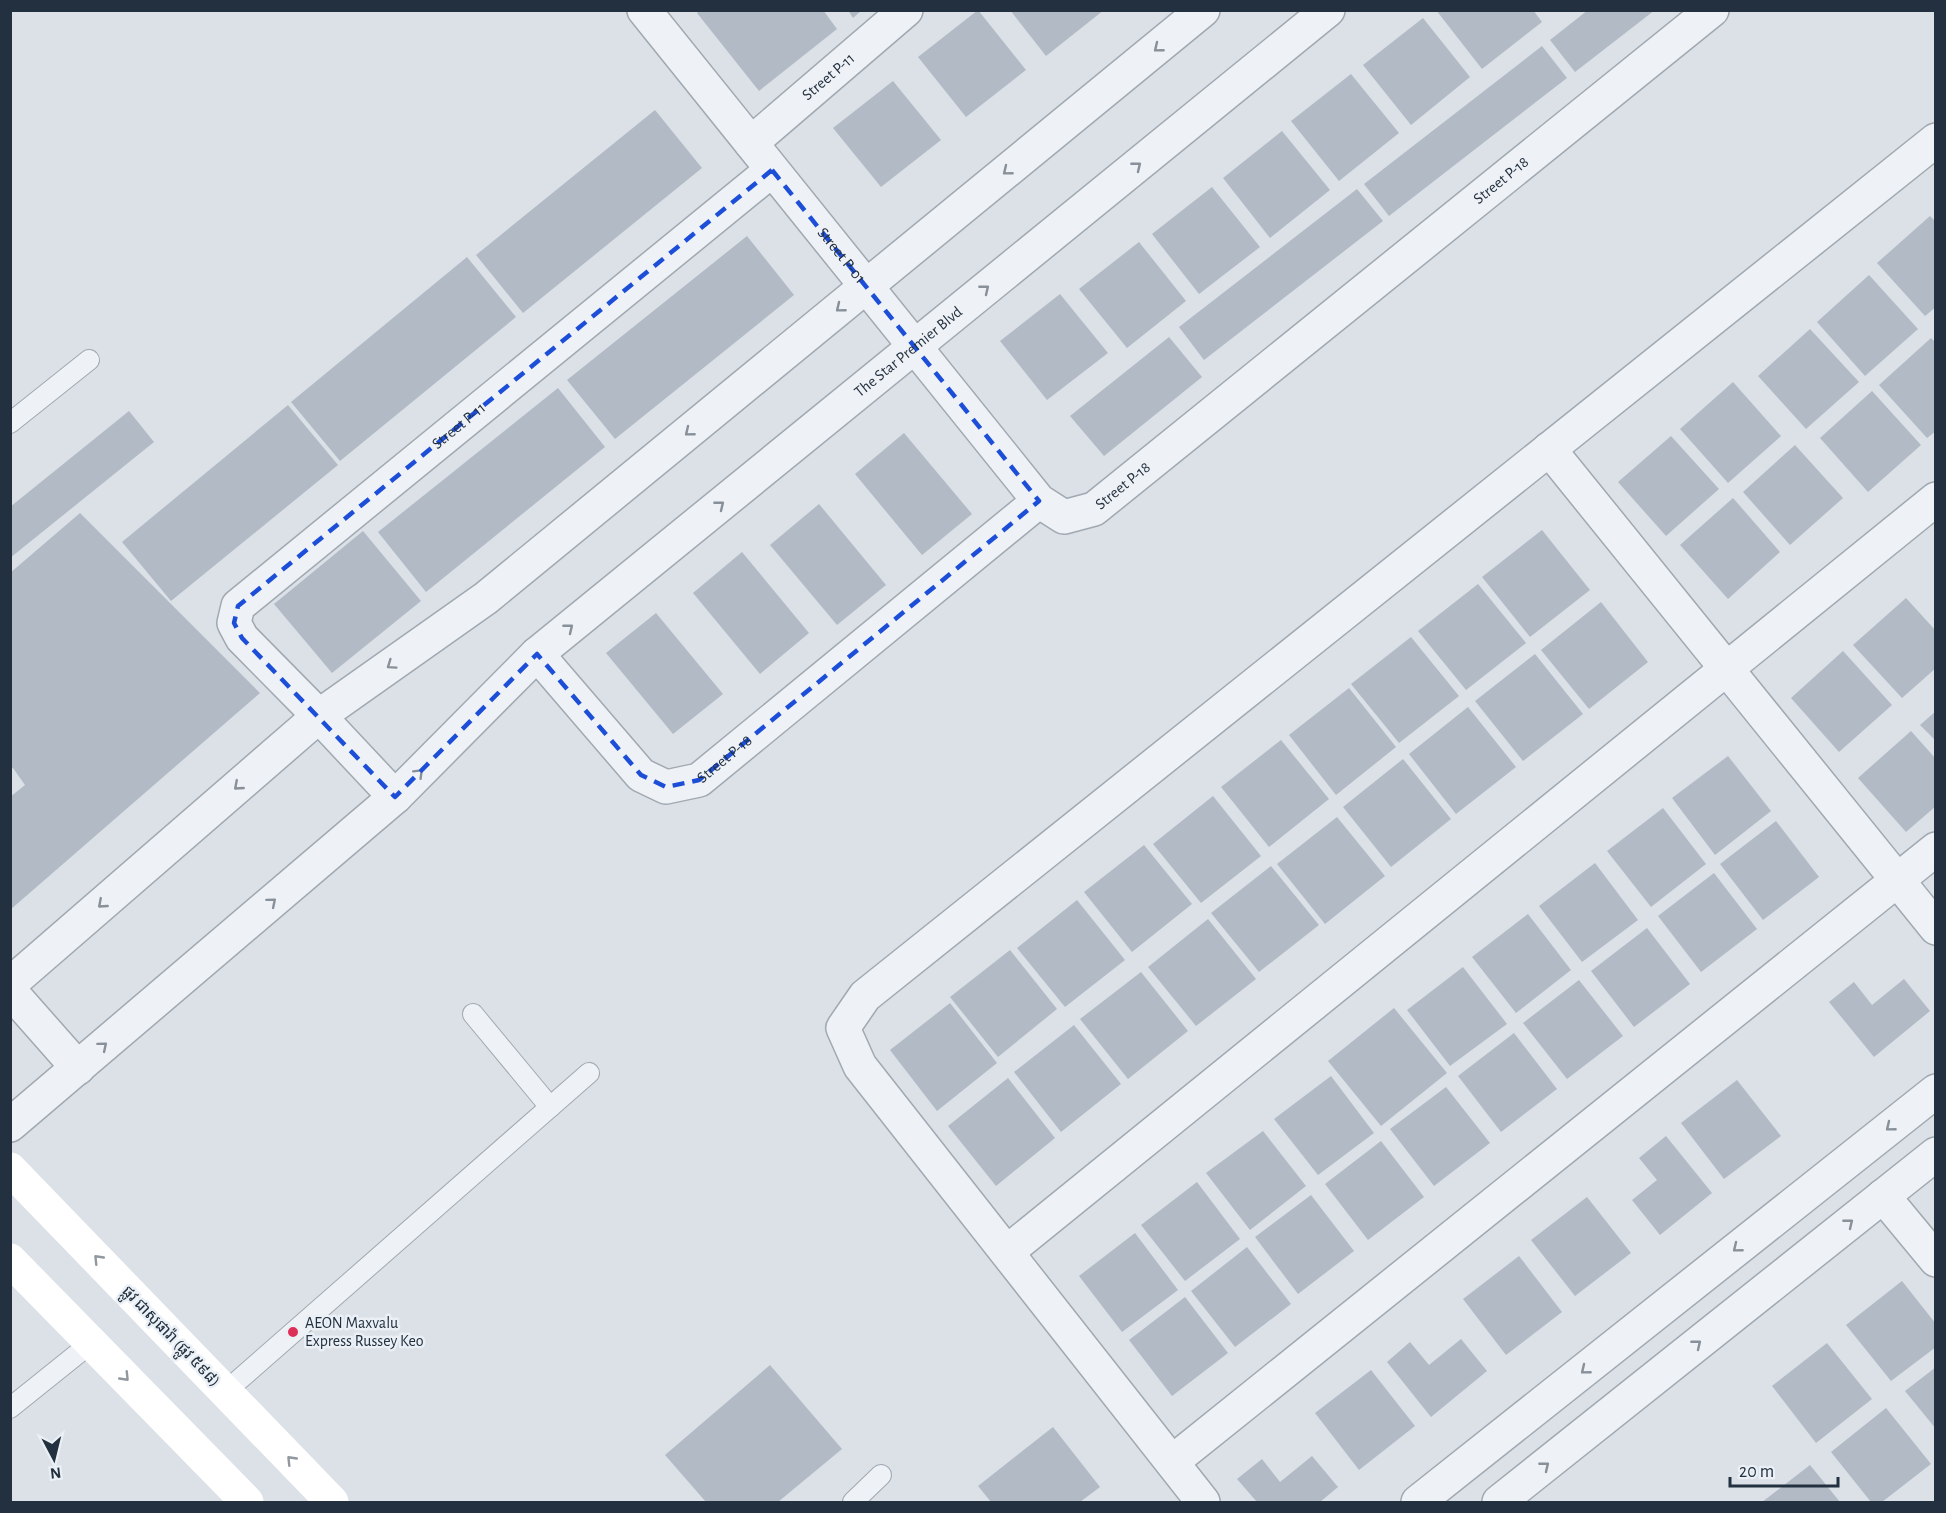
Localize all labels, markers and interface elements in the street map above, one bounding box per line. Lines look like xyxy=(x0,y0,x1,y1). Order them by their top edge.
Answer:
one-way arrow xyxy=(1154,40,1165,51)
street label: Street P-11 xyxy=(799,50,858,103)
street label: Street P-18 xyxy=(1470,154,1532,207)
one-way arrow xyxy=(1130,163,1141,174)
one-way arrow xyxy=(1003,164,1014,175)
street label: Street P-01 xyxy=(814,225,869,286)
one-way arrow xyxy=(979,286,990,297)
one-way arrow xyxy=(836,301,847,312)
street label: The Star Premier Blvd xyxy=(851,303,965,400)
street label: Street P-11 xyxy=(429,400,488,452)
one-way arrow xyxy=(685,424,696,435)
street label: Street P-18 xyxy=(1092,459,1153,513)
one-way arrow xyxy=(713,502,724,513)
one-way arrow xyxy=(562,625,573,636)
one-way arrow xyxy=(387,658,398,669)
street label: Street P-18 xyxy=(694,732,755,786)
one-way arrow xyxy=(412,770,423,780)
one-way arrow xyxy=(234,779,245,790)
one-way arrow xyxy=(98,897,109,908)
one-way arrow xyxy=(265,898,276,909)
one-way arrow xyxy=(96,1043,107,1054)
one-way arrow xyxy=(1886,1120,1897,1131)
one-way arrow xyxy=(1843,1219,1854,1230)
one-way arrow xyxy=(1733,1241,1744,1252)
one-way arrow xyxy=(94,1256,105,1266)
street label: ផ្លូវ ជាសុផារ៉ា (ផ្លូវ ៥៩៨) xyxy=(115,1282,224,1393)
place label: AEON Maxvalu Express Russey Keo xyxy=(305,1315,424,1350)
marker: AEON Maxvalu Express Russey Keo xyxy=(286,1325,300,1339)
one-way arrow xyxy=(1690,1341,1701,1352)
one-way arrow xyxy=(1580,1362,1591,1373)
one-way arrow xyxy=(117,1370,128,1381)
north arrow xyxy=(24,1429,84,1489)
scale bar xyxy=(1730,1450,1838,1488)
one-way arrow xyxy=(288,1457,299,1468)
one-way arrow xyxy=(1538,1462,1549,1473)
text: 20 m xyxy=(1739,1463,1774,1481)
text: N xyxy=(49,1464,62,1482)

